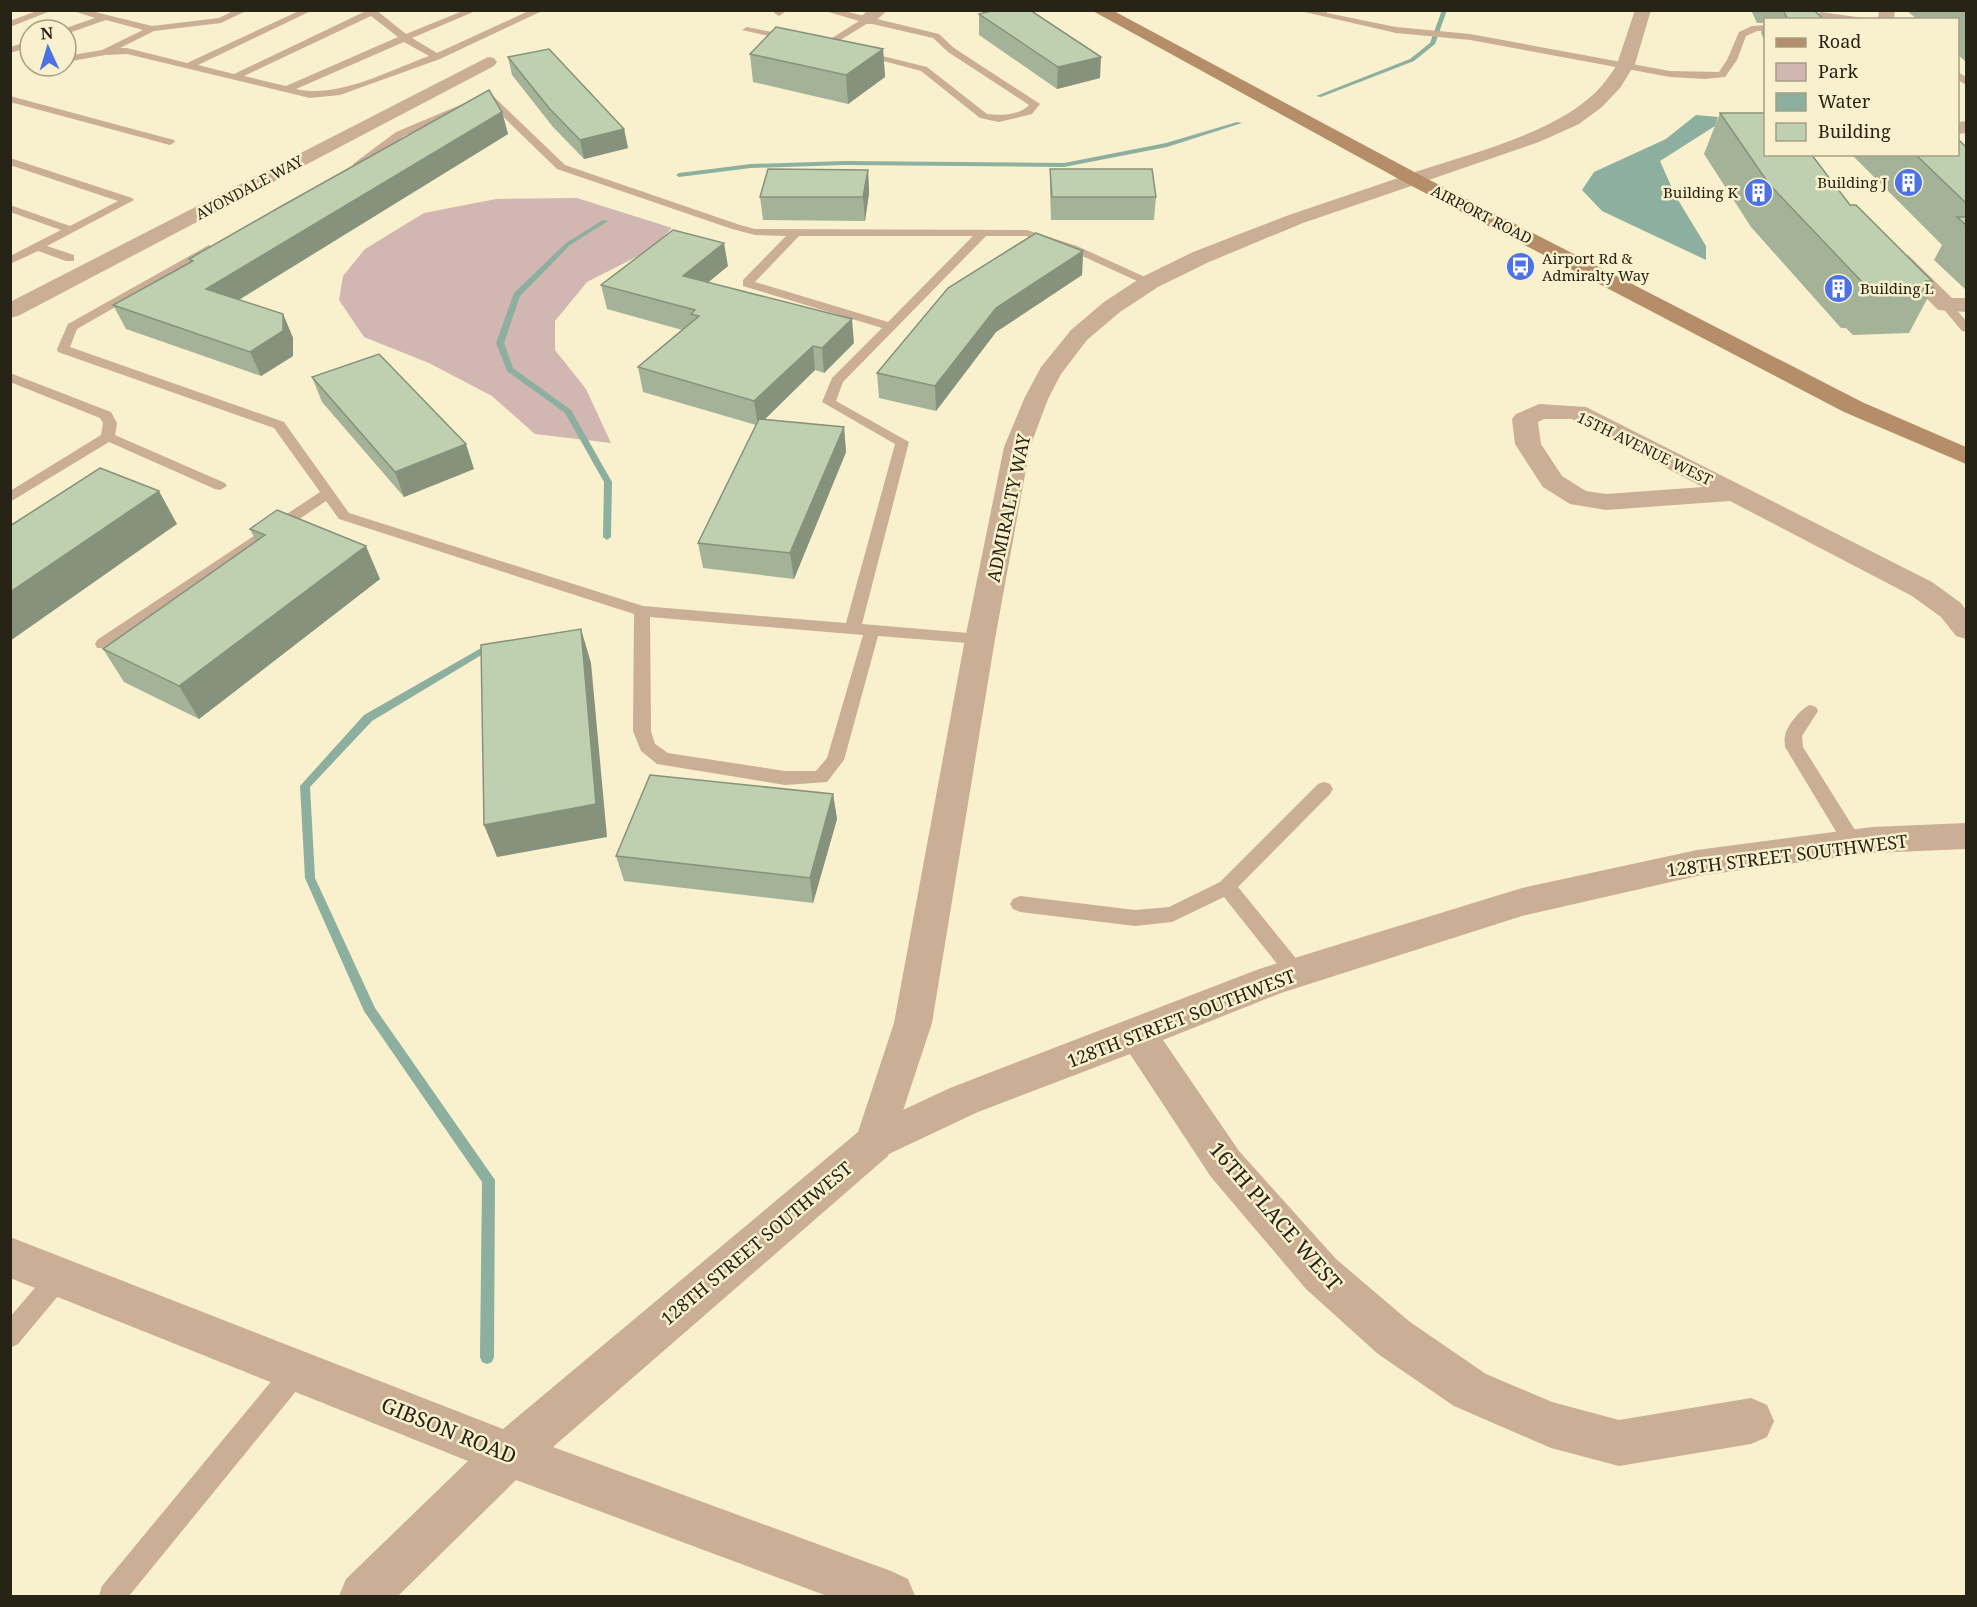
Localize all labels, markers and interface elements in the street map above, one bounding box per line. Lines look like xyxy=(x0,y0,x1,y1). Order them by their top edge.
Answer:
north arrow xyxy=(18,18,78,78)
legend xyxy=(1764,18,1959,156)
text: N xyxy=(40,22,54,44)
text: Road xyxy=(1818,29,1861,53)
text: Park xyxy=(1818,59,1858,83)
text: Water xyxy=(1818,89,1871,113)
text: Building xyxy=(1818,119,1891,143)
street label: AVONDALE WAY xyxy=(192,150,307,224)
building icon: Building J xyxy=(1892,166,1924,198)
place label: Building J xyxy=(1817,172,1887,192)
building icon: Building K xyxy=(1743,176,1775,208)
street label: AIRPORT ROAD xyxy=(1428,180,1536,248)
place label: Building K xyxy=(1663,182,1738,202)
place label: Airport Rd & Admiralty Way xyxy=(1542,248,1650,285)
bus stop icon: Airport Rd & Admiralty Way xyxy=(1505,251,1537,283)
building icon: Building L xyxy=(1823,272,1855,304)
place label: Building L xyxy=(1860,278,1934,298)
street label: 15TH AVENUE WEST xyxy=(1574,407,1716,489)
street label: ADMIRALTY WAY xyxy=(981,431,1036,584)
street label: 128TH STREET SOUTHWEST xyxy=(1665,828,1909,882)
street label: 128TH STREET SOUTHWEST xyxy=(1064,963,1298,1073)
street label: 16TH PLACE WEST xyxy=(1203,1135,1349,1297)
street label: 128TH STREET SOUTHWEST xyxy=(655,1156,857,1330)
street label: GIBSON ROAD xyxy=(377,1390,521,1470)

